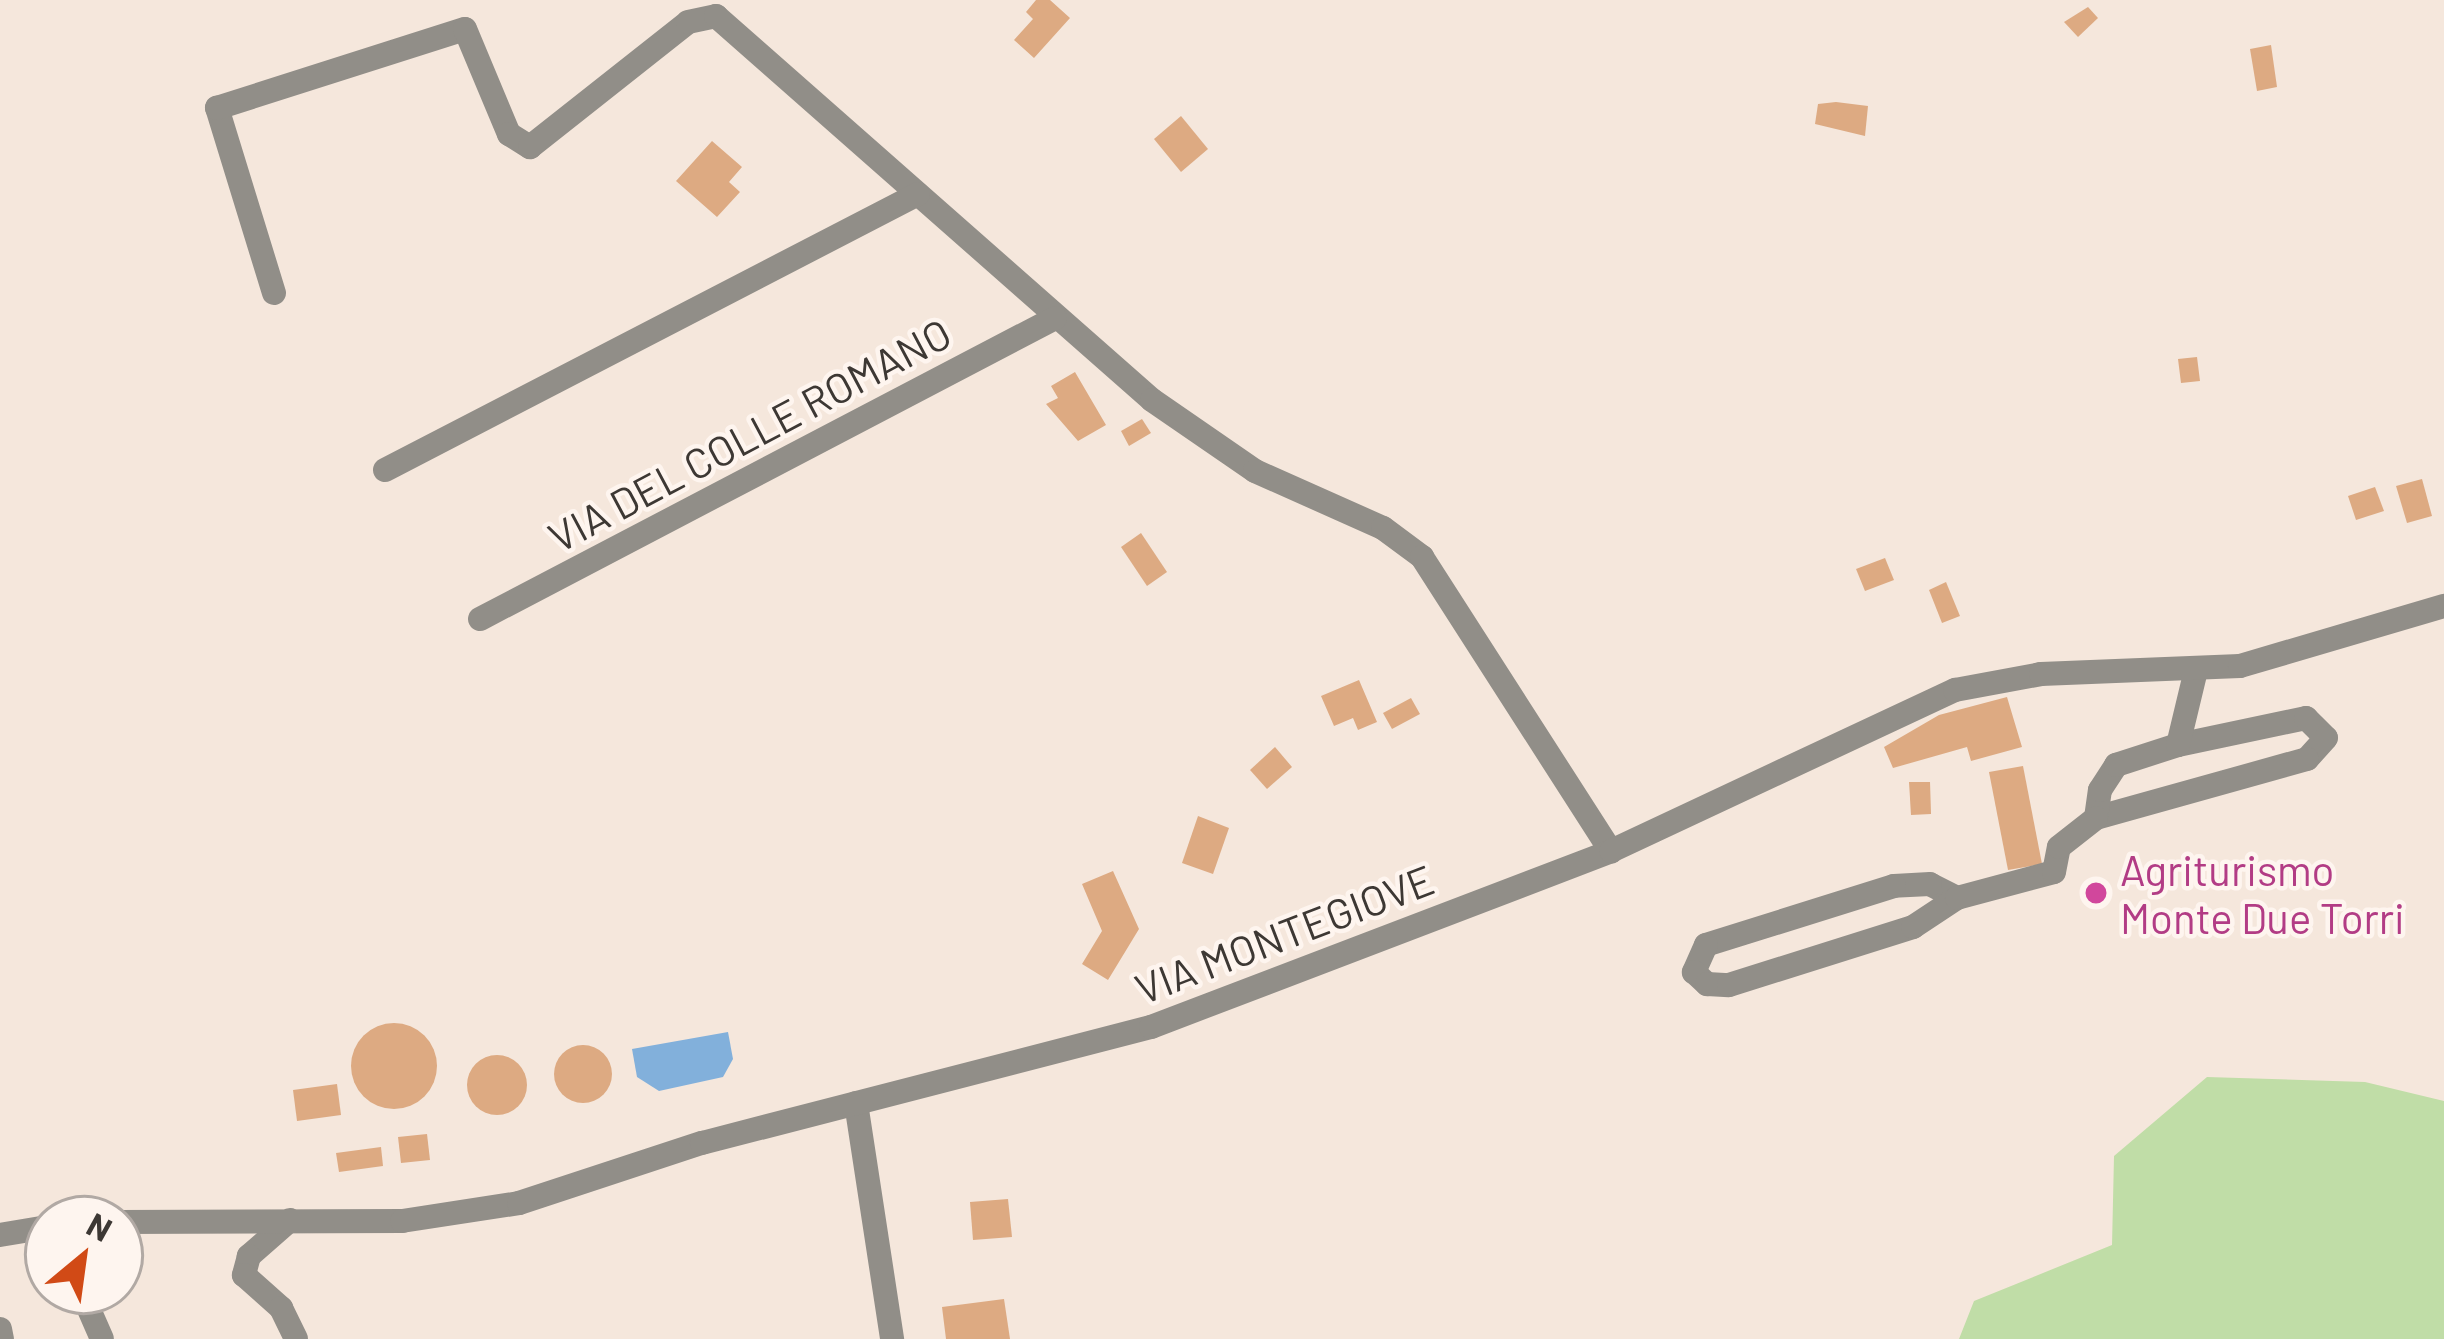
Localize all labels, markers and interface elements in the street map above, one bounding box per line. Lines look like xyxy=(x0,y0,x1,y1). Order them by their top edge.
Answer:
street label: VIA DEL COLLE ROMANO xyxy=(539,307,959,561)
place label: Agriturismo Monte Due Torri xyxy=(2120,844,2405,942)
street label: VIA MONTEGIOVE xyxy=(1128,853,1440,1013)
marker: Agriturismo Monte Due Torri xyxy=(2083,880,2109,906)
north arrow xyxy=(24,1195,144,1315)
text: N xyxy=(81,1203,119,1249)

